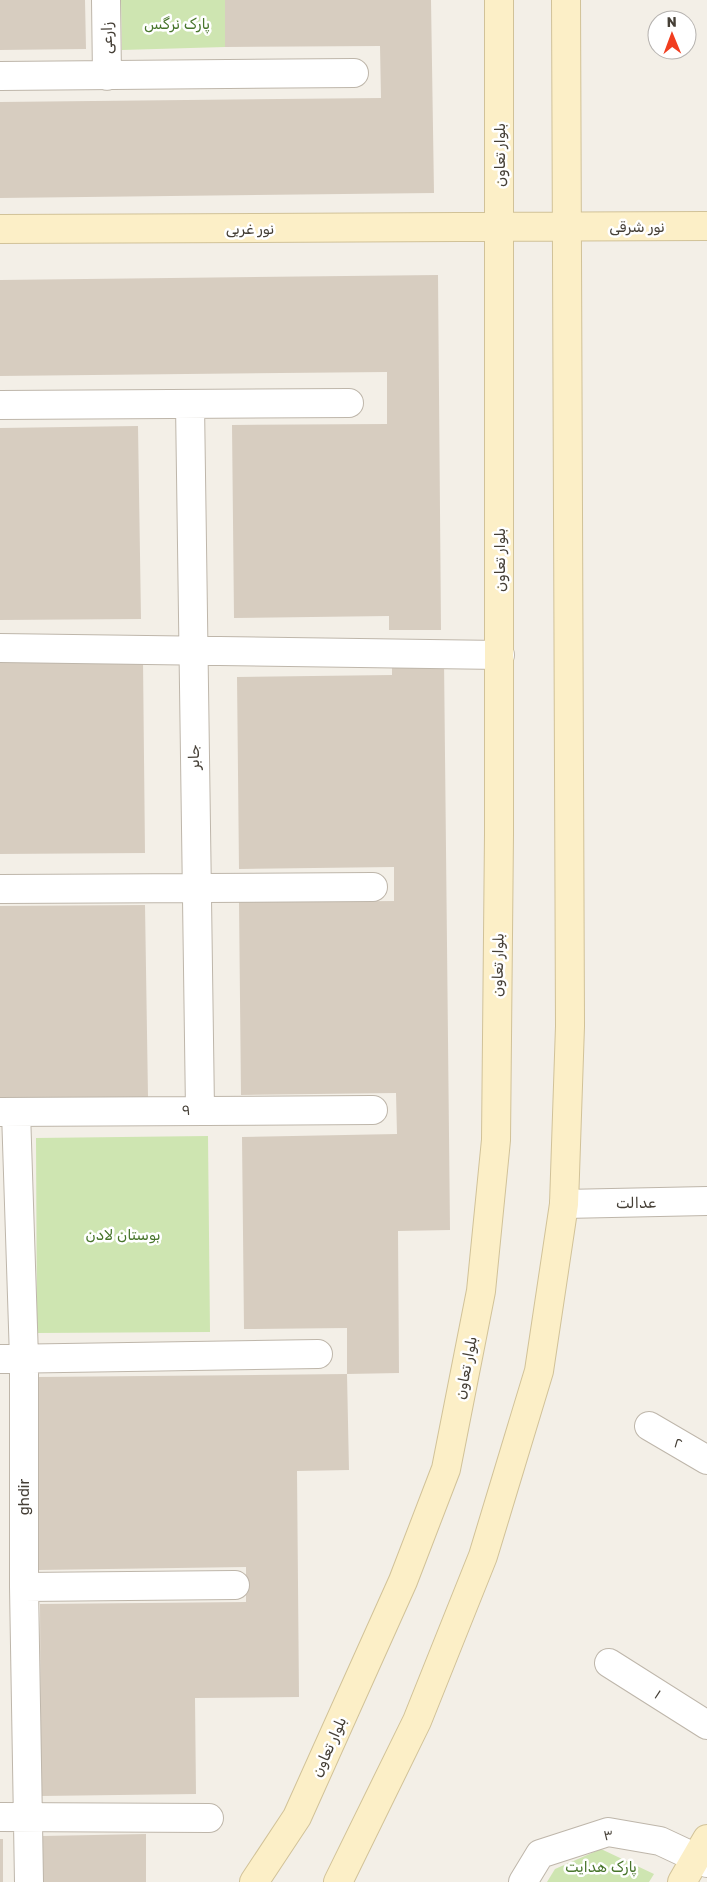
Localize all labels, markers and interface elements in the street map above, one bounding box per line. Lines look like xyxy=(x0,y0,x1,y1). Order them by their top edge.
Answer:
north arrow xyxy=(647,10,697,60)
text: N xyxy=(667,14,677,31)
park label: پارک نرگس xyxy=(144,15,210,34)
street label: زارعی xyxy=(98,22,116,54)
street label: بلوار تعاون xyxy=(491,123,510,187)
street label: نور شرقی xyxy=(609,218,665,236)
street label: نور غربی xyxy=(226,220,274,238)
street label: بلوار تعاون xyxy=(491,528,510,592)
street label: جابر xyxy=(185,744,203,771)
street label: بلوار تعاون xyxy=(488,933,509,997)
street label: ۹ xyxy=(182,1101,190,1119)
street label: عدالت xyxy=(616,1194,656,1212)
park label: بوستان لادن xyxy=(86,1226,160,1244)
street label: بلوار تعاون xyxy=(451,1335,482,1401)
street label: ۲ xyxy=(670,1433,686,1453)
street label: ghdir xyxy=(15,1479,33,1515)
street label: ۱ xyxy=(651,1685,665,1703)
street label: بلوار تعاون xyxy=(308,1714,351,1780)
street label: ۳ xyxy=(603,1826,613,1844)
park label: پارک‌ هدایت xyxy=(565,1858,637,1877)

